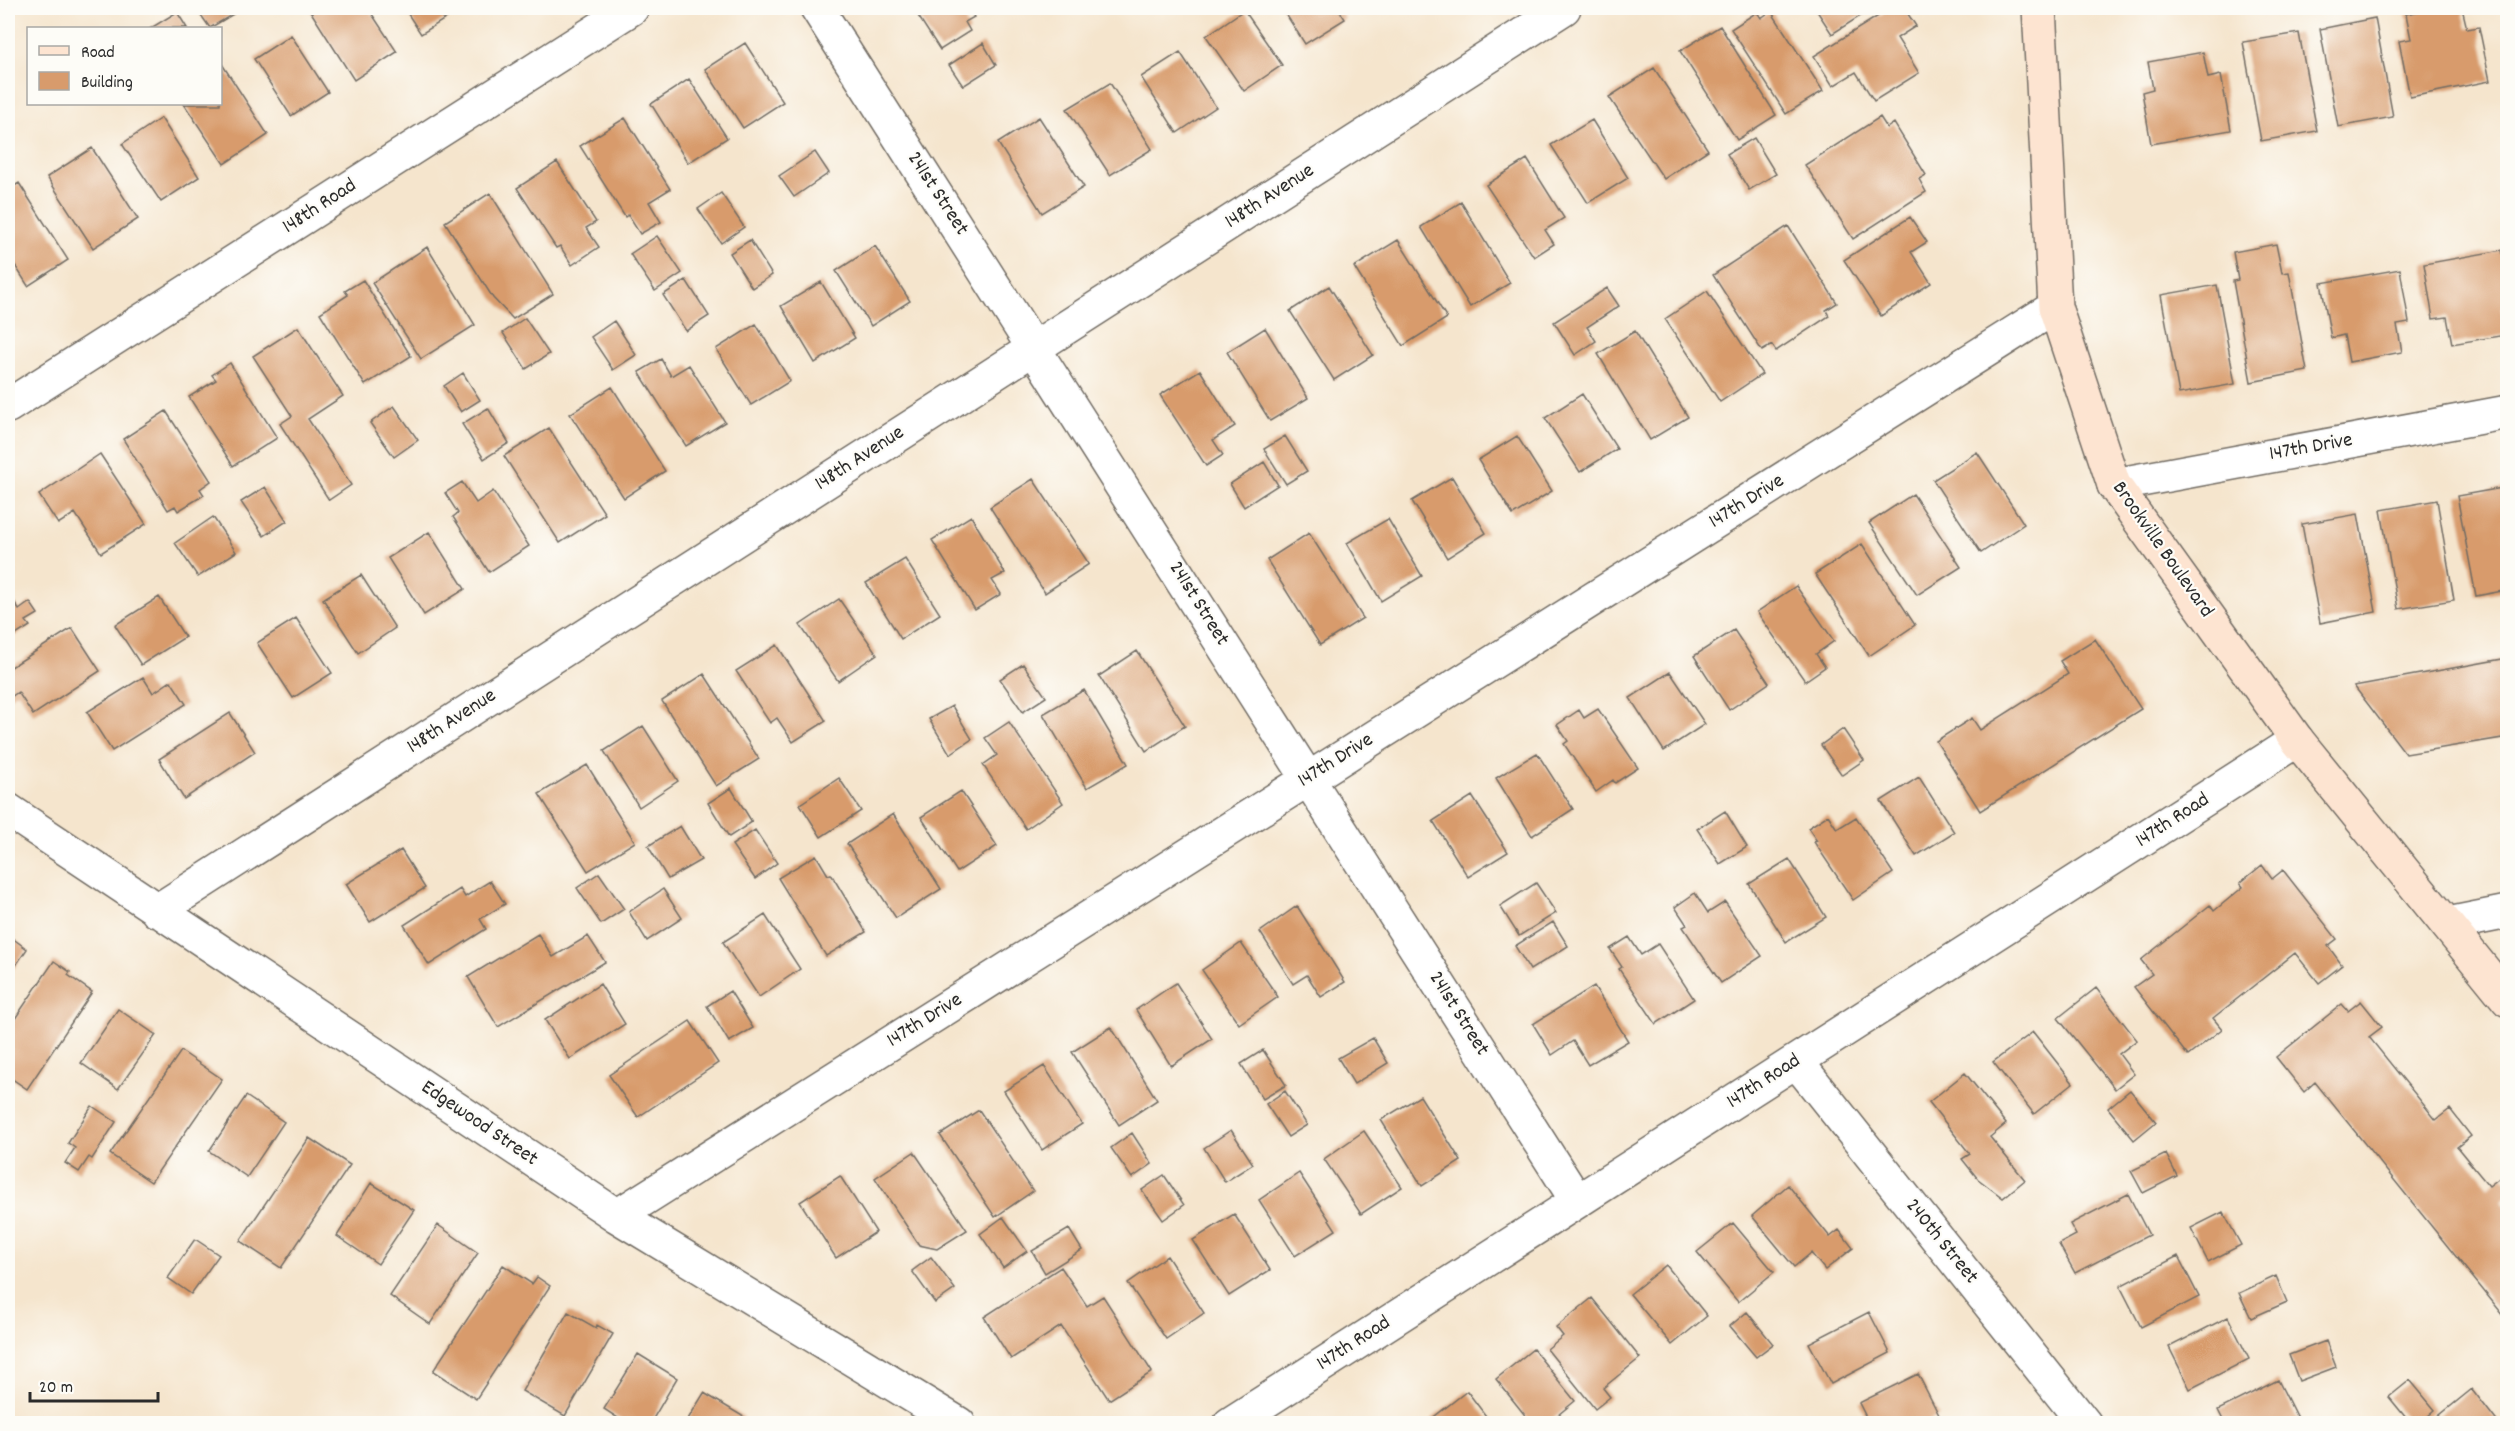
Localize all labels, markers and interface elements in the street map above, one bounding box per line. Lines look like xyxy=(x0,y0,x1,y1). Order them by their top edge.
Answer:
legend xyxy=(27,27,222,105)
text: Road xyxy=(81,41,115,66)
text: Building xyxy=(81,71,133,96)
street label: 241st Street xyxy=(899,146,976,242)
street label: 148th Avenue xyxy=(1219,157,1321,237)
street label: 148th Road xyxy=(277,172,363,242)
street label: 148th Avenue xyxy=(809,419,911,499)
street label: 147th Drive xyxy=(2267,426,2355,470)
street label: 147th Drive xyxy=(1703,467,1791,537)
street label: Brookville Boulevard xyxy=(2104,476,2220,624)
street label: 241st Street xyxy=(1160,556,1236,652)
street label: 148th Avenue xyxy=(401,682,503,762)
street label: 147th Drive xyxy=(1292,726,1380,796)
street label: 147th Road xyxy=(2130,786,2216,856)
street label: 241st Street xyxy=(1420,966,1496,1062)
street label: 147th Drive xyxy=(881,986,969,1056)
street label: 147th Road xyxy=(1721,1047,1807,1117)
street label: Edgewood Street xyxy=(414,1074,544,1175)
street label: 240th Street xyxy=(1897,1193,1985,1291)
street label: 147th Road xyxy=(1311,1309,1397,1379)
scale bar xyxy=(30,1365,158,1403)
text: 20 m xyxy=(39,1376,73,1401)

